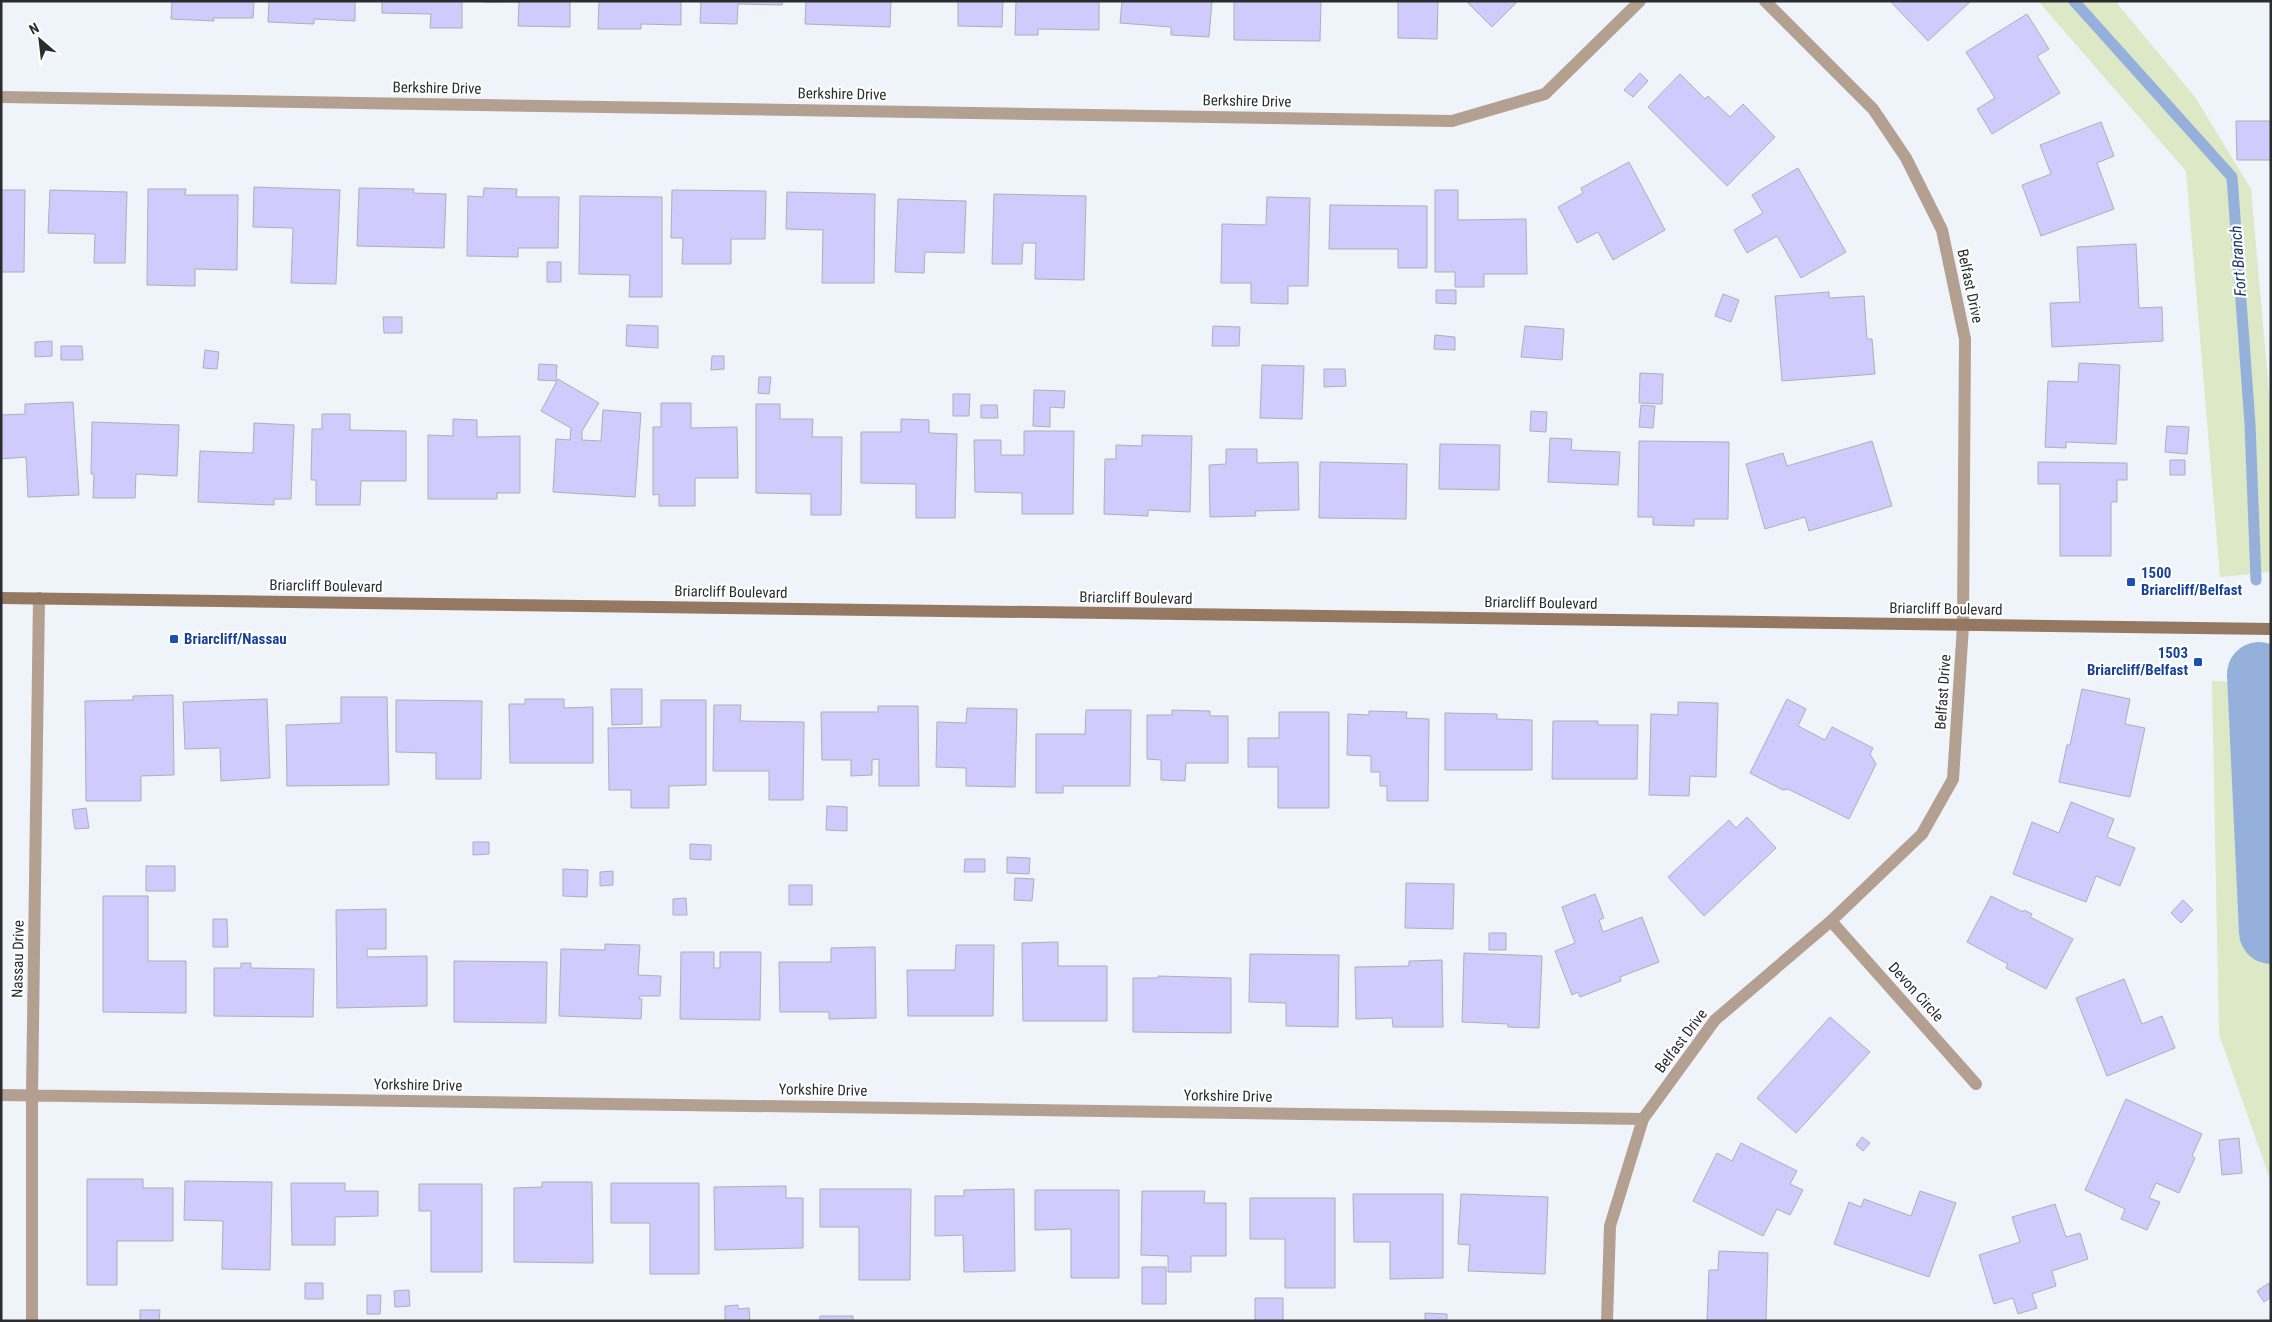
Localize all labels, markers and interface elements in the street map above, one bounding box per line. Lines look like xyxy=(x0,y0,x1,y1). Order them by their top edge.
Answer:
north arrow xyxy=(15,15,65,65)
text: N xyxy=(26,19,41,38)
street label: Berkshire Drive xyxy=(392,78,482,98)
street label: Berkshire Drive xyxy=(797,84,887,104)
street label: Berkshire Drive xyxy=(1202,91,1292,111)
water label: Fort Branch xyxy=(2226,225,2250,297)
street label: Belfast Drive xyxy=(1953,247,1987,325)
place label: 1500 Briarcliff/Belfast xyxy=(2141,564,2242,599)
street label: Briarcliff Boulevard xyxy=(269,576,383,596)
marker: 1500 Briarcliff/Belfast xyxy=(2125,576,2137,588)
street label: Briarcliff Boulevard xyxy=(674,582,788,602)
street label: Briarcliff Boulevard xyxy=(1079,588,1193,608)
street label: Briarcliff Boulevard xyxy=(1484,593,1598,613)
street label: Briarcliff Boulevard xyxy=(1889,599,2003,619)
place label: Briarcliff/Nassau xyxy=(184,630,287,648)
marker: Briarcliff/Nassau xyxy=(168,633,180,645)
place label: 1503 Briarcliff/Belfast xyxy=(2087,644,2188,679)
street label: Belfast Drive xyxy=(1931,654,1955,730)
marker: 1503 Briarcliff/Belfast xyxy=(2192,656,2204,668)
street label: Nassau Drive xyxy=(8,920,28,998)
street label: Devon Circle xyxy=(1885,959,1947,1025)
street label: Belfast Drive xyxy=(1651,1006,1711,1076)
street label: Yorkshire Drive xyxy=(374,1075,462,1095)
street label: Yorkshire Drive xyxy=(779,1080,867,1100)
street label: Yorkshire Drive xyxy=(1184,1086,1272,1106)

